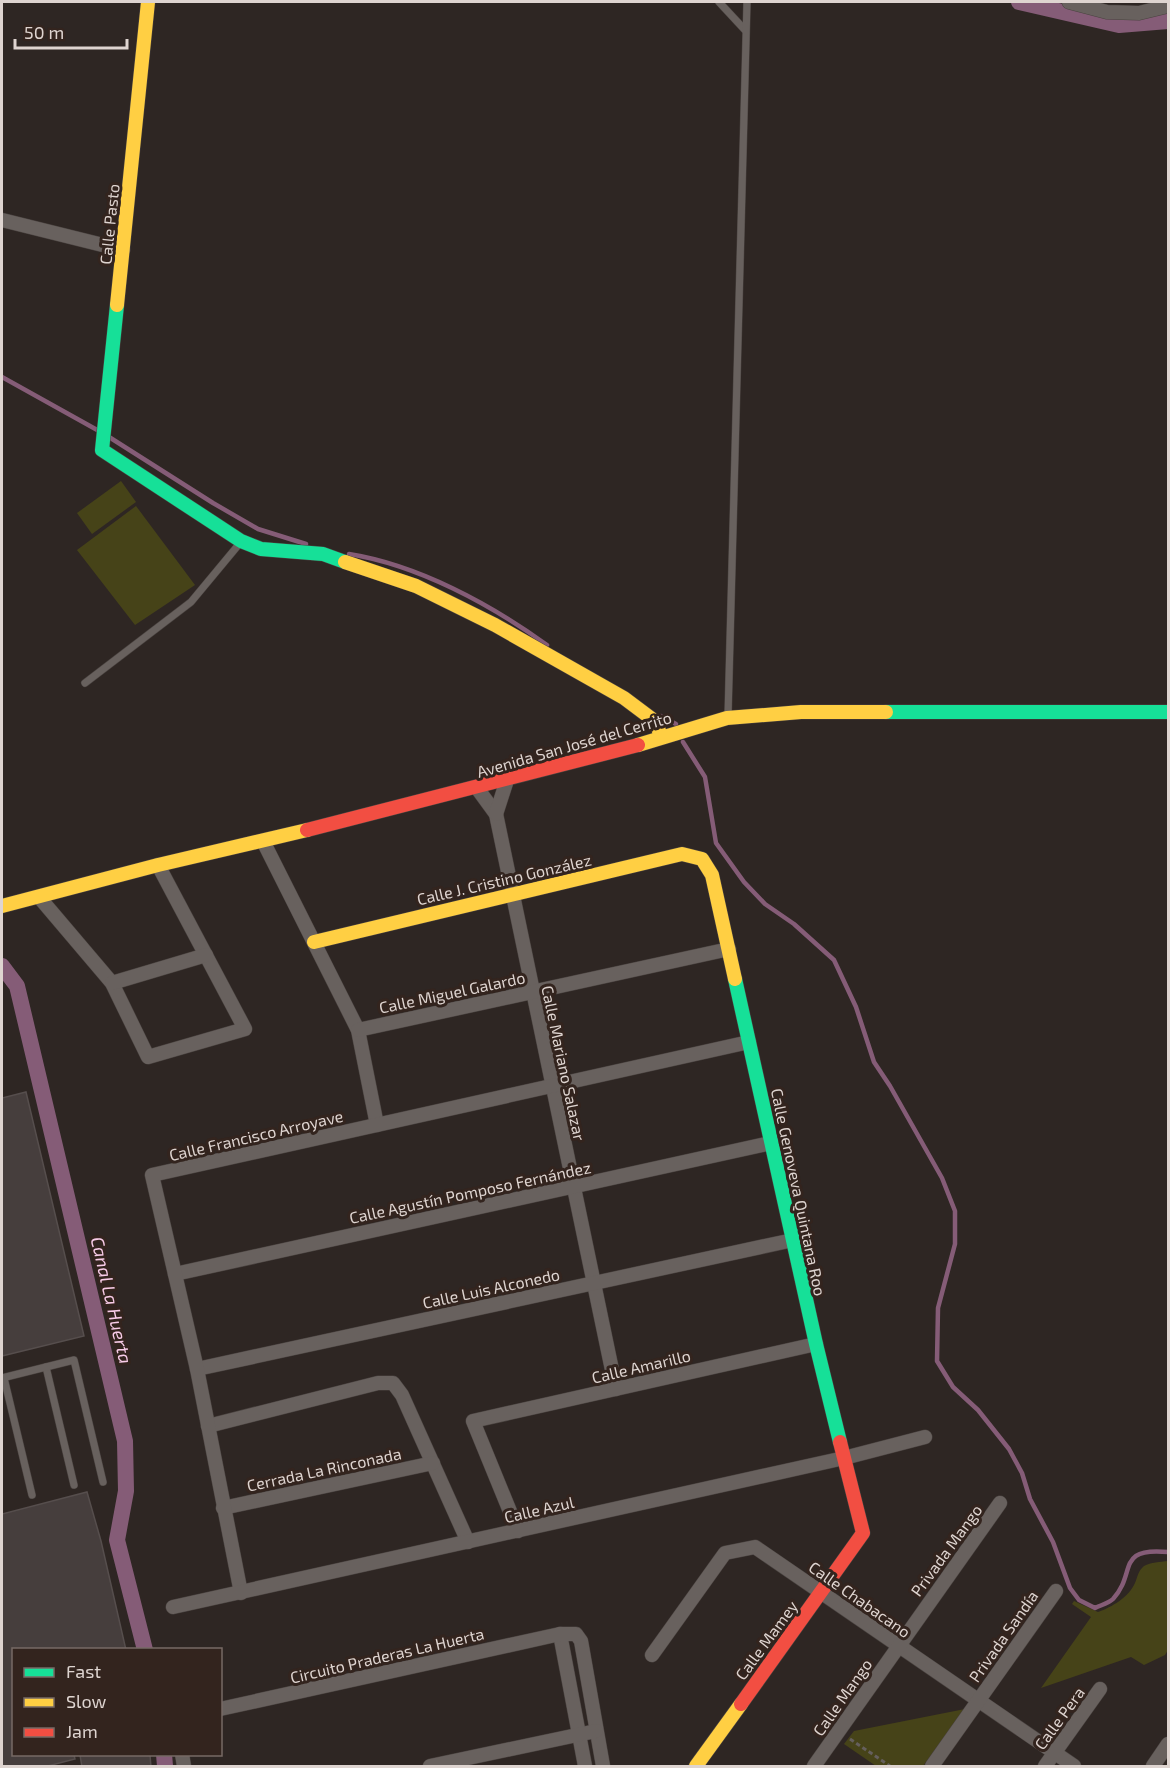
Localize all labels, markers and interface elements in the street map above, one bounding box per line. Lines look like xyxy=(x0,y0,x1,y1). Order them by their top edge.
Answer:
scale bar xyxy=(15,12,128,50)
text: 50 m xyxy=(24,21,64,43)
street label: Calle Pasto xyxy=(95,183,123,265)
street label: Avenida San José del Cerrito xyxy=(474,707,674,781)
street label: Calle J. Cristino González xyxy=(415,850,593,908)
street label: Calle Miguel Galardo xyxy=(377,967,527,1017)
street label: Calle Mariano Salazar xyxy=(538,984,590,1143)
street label: Calle Genoveva Quintana Roo xyxy=(767,1086,830,1298)
street label: Calle Francisco Arroyave xyxy=(167,1106,345,1164)
street label: Calle Agustín Pomposo Fernández xyxy=(347,1157,593,1227)
water label: Canal La Huerta xyxy=(87,1234,137,1366)
street label: Calle Luis Alconedo xyxy=(421,1264,561,1312)
street label: Calle Amarillo xyxy=(590,1345,692,1387)
street label: Cerrada La Rinconada xyxy=(245,1443,403,1495)
street label: Calle Azul xyxy=(502,1492,576,1526)
street label: Privada Mango xyxy=(906,1500,986,1600)
street label: Calle Chabacano xyxy=(806,1557,914,1641)
street label: Privada Sandía xyxy=(964,1587,1042,1685)
street label: Calle Mamey xyxy=(731,1596,801,1683)
street label: Circuito Praderas La Huerta xyxy=(288,1623,486,1687)
legend xyxy=(12,1648,222,1756)
street label: Calle Mango xyxy=(809,1655,875,1739)
text: Fast xyxy=(66,1660,101,1682)
street label: Calle Pera xyxy=(1030,1683,1088,1753)
text: Slow xyxy=(66,1690,107,1712)
text: Jam xyxy=(66,1720,98,1742)

